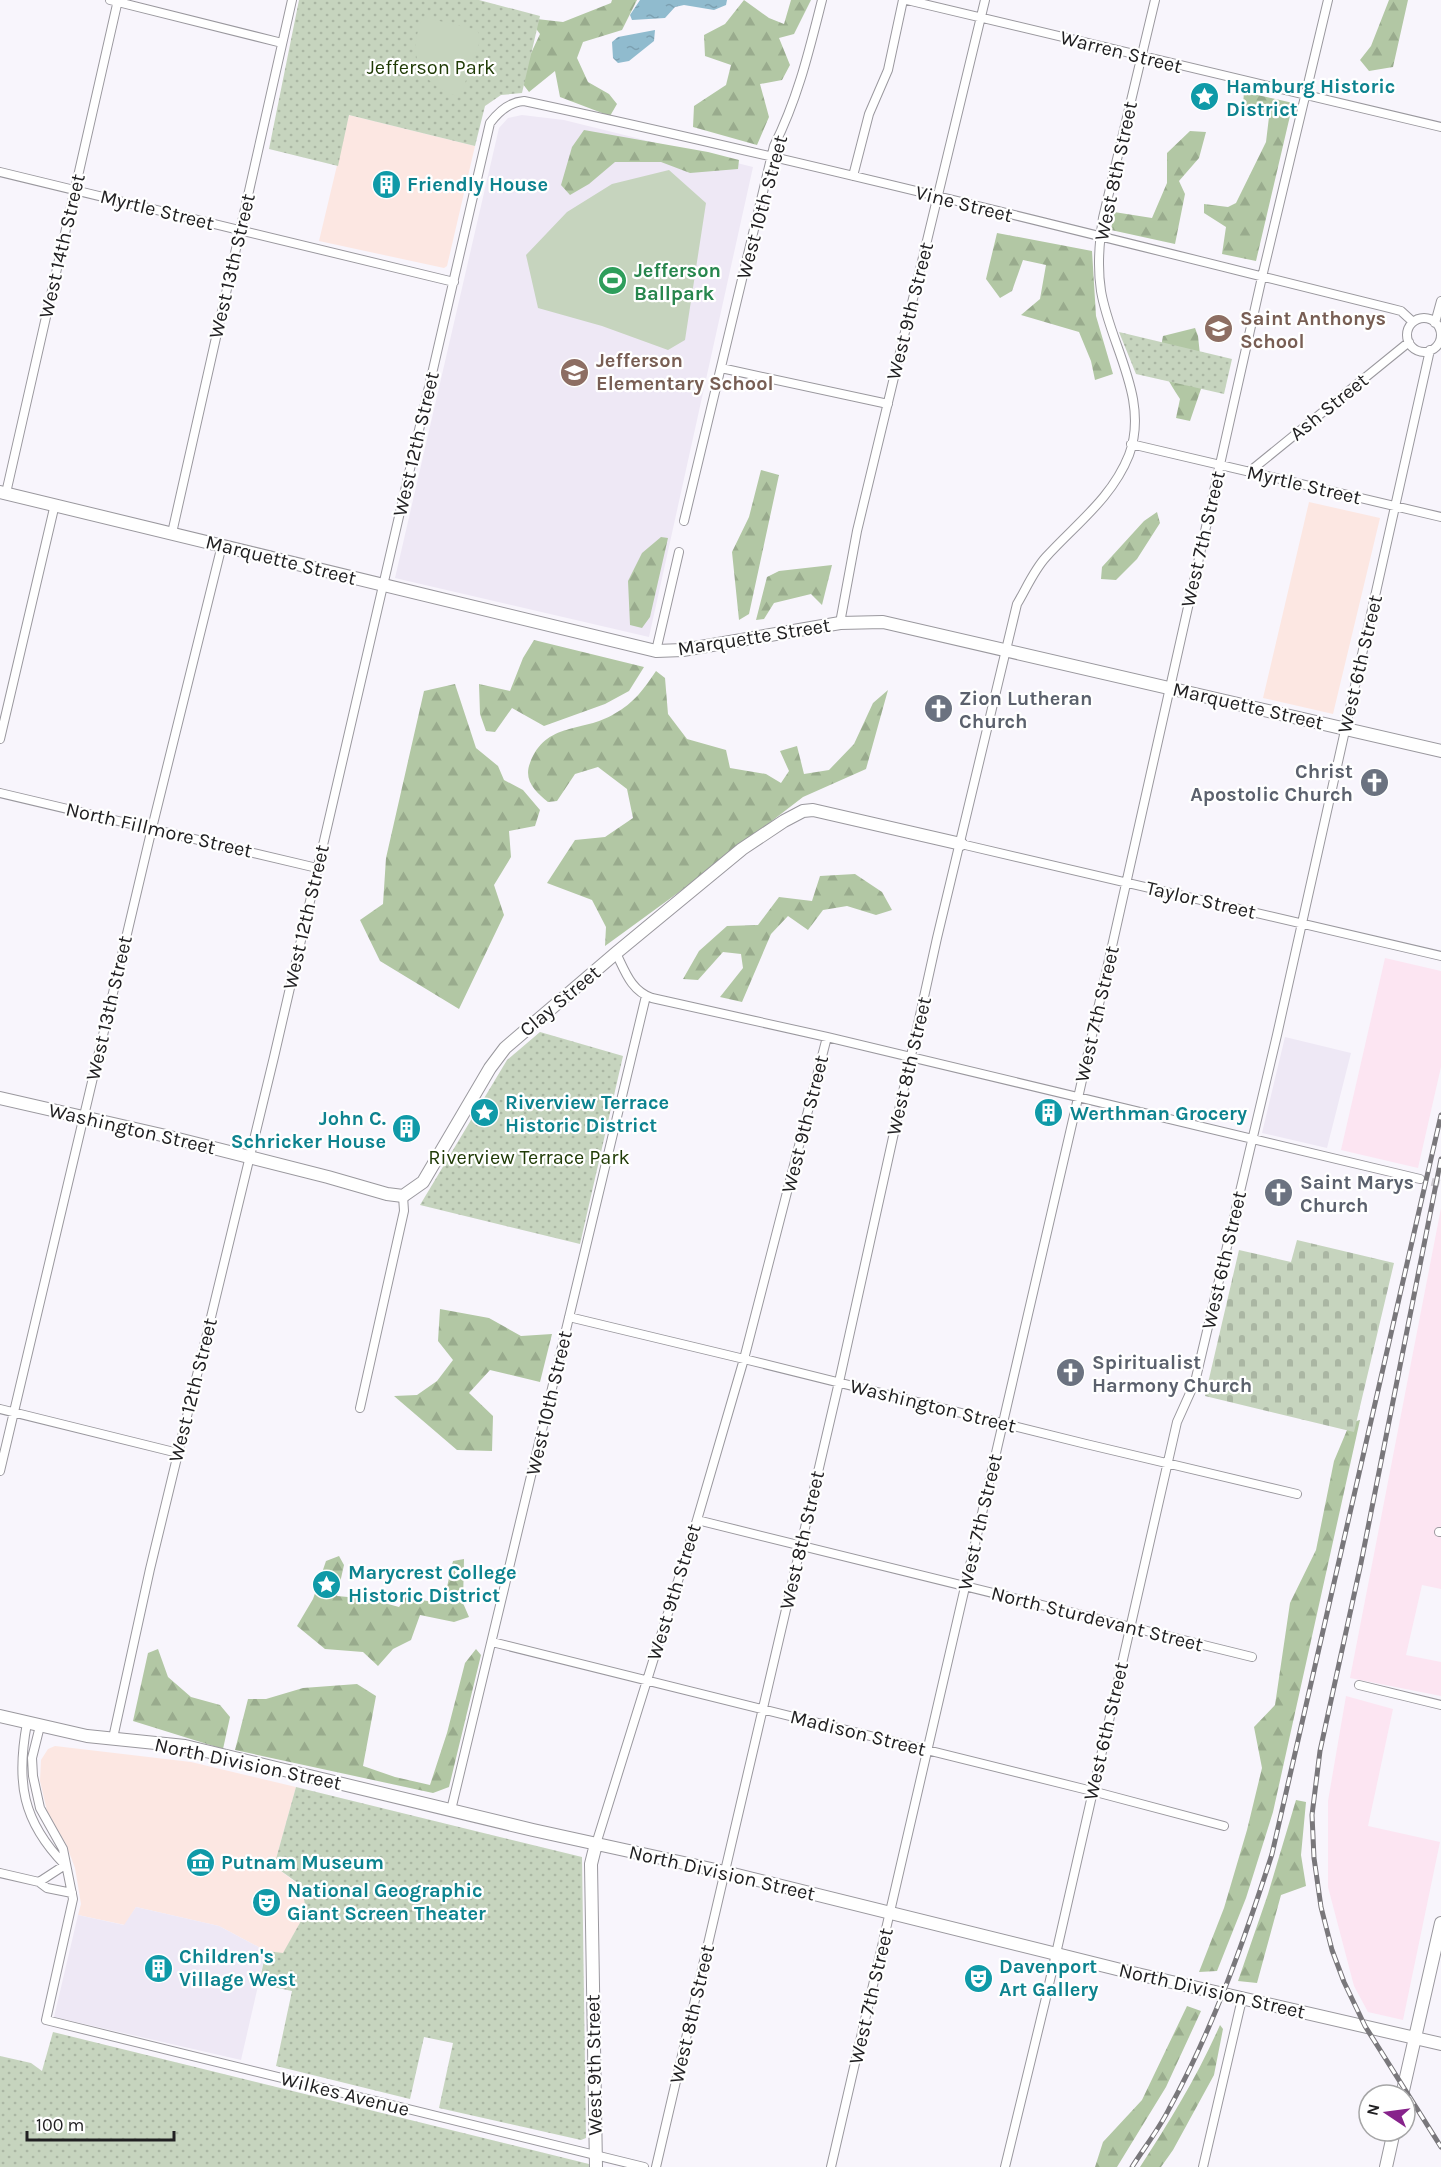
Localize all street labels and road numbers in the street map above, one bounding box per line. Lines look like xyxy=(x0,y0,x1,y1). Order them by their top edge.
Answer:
street label: Warren Street xyxy=(1058,26,1185,78)
street label: West 8th Street xyxy=(1090,99,1142,243)
street label: West 10th Street xyxy=(732,132,792,281)
street label: West 14th Street xyxy=(34,171,90,320)
street label: Vine Street xyxy=(913,181,1015,227)
street label: Myrtle Street xyxy=(98,185,217,235)
street label: West 13th Street xyxy=(204,191,260,341)
street label: West 9th Street xyxy=(882,239,938,382)
street label: Ash Street xyxy=(1285,368,1373,445)
street label: West 12th Street xyxy=(388,369,444,519)
street label: Myrtle Street xyxy=(1245,461,1364,509)
street label: West 7th Street xyxy=(1176,468,1230,609)
street label: Marquette Street xyxy=(203,530,359,590)
street label: West 6th Street xyxy=(1333,592,1387,735)
street label: Marquette Street xyxy=(676,614,832,660)
street label: Marquette Street xyxy=(1170,677,1326,735)
street label: North Fillmore Street xyxy=(64,797,255,863)
street label: West 12th Street xyxy=(278,842,334,992)
street label: Taylor Street xyxy=(1144,876,1259,924)
street label: West 13th Street xyxy=(81,933,137,1083)
street label: West 7th Street xyxy=(1070,943,1124,1084)
street label: Clay Street xyxy=(515,960,605,1041)
street label: West 8th Street xyxy=(882,994,936,1138)
street label: West 9th Street xyxy=(777,1052,833,1195)
street label: Washington Street xyxy=(46,1099,218,1159)
street label: West 6th Street xyxy=(1197,1188,1251,1331)
street label: West 12th Street xyxy=(164,1315,222,1464)
street label: West 10th Street xyxy=(521,1328,577,1478)
street label: Washington Street xyxy=(848,1374,1019,1438)
street label: West 7th Street xyxy=(953,1451,1007,1592)
street label: West 8th Street xyxy=(775,1468,829,1612)
street label: West 9th Street xyxy=(642,1521,706,1663)
street label: North Sturdevant Street xyxy=(989,1582,1206,1657)
street label: West 6th Street xyxy=(1079,1659,1133,1802)
street label: Madison Street xyxy=(788,1705,929,1761)
street label: North Division Street xyxy=(152,1733,344,1795)
street label: North Division Street xyxy=(627,1840,818,1906)
street label: West 7th Street xyxy=(844,1925,898,2066)
street label: West 8th Street xyxy=(665,1942,719,2086)
street label: North Division Street xyxy=(1117,1958,1308,2024)
street label: West 9th Street xyxy=(581,1994,607,2136)
street label: Wilkes Avenue xyxy=(278,2067,412,2121)

